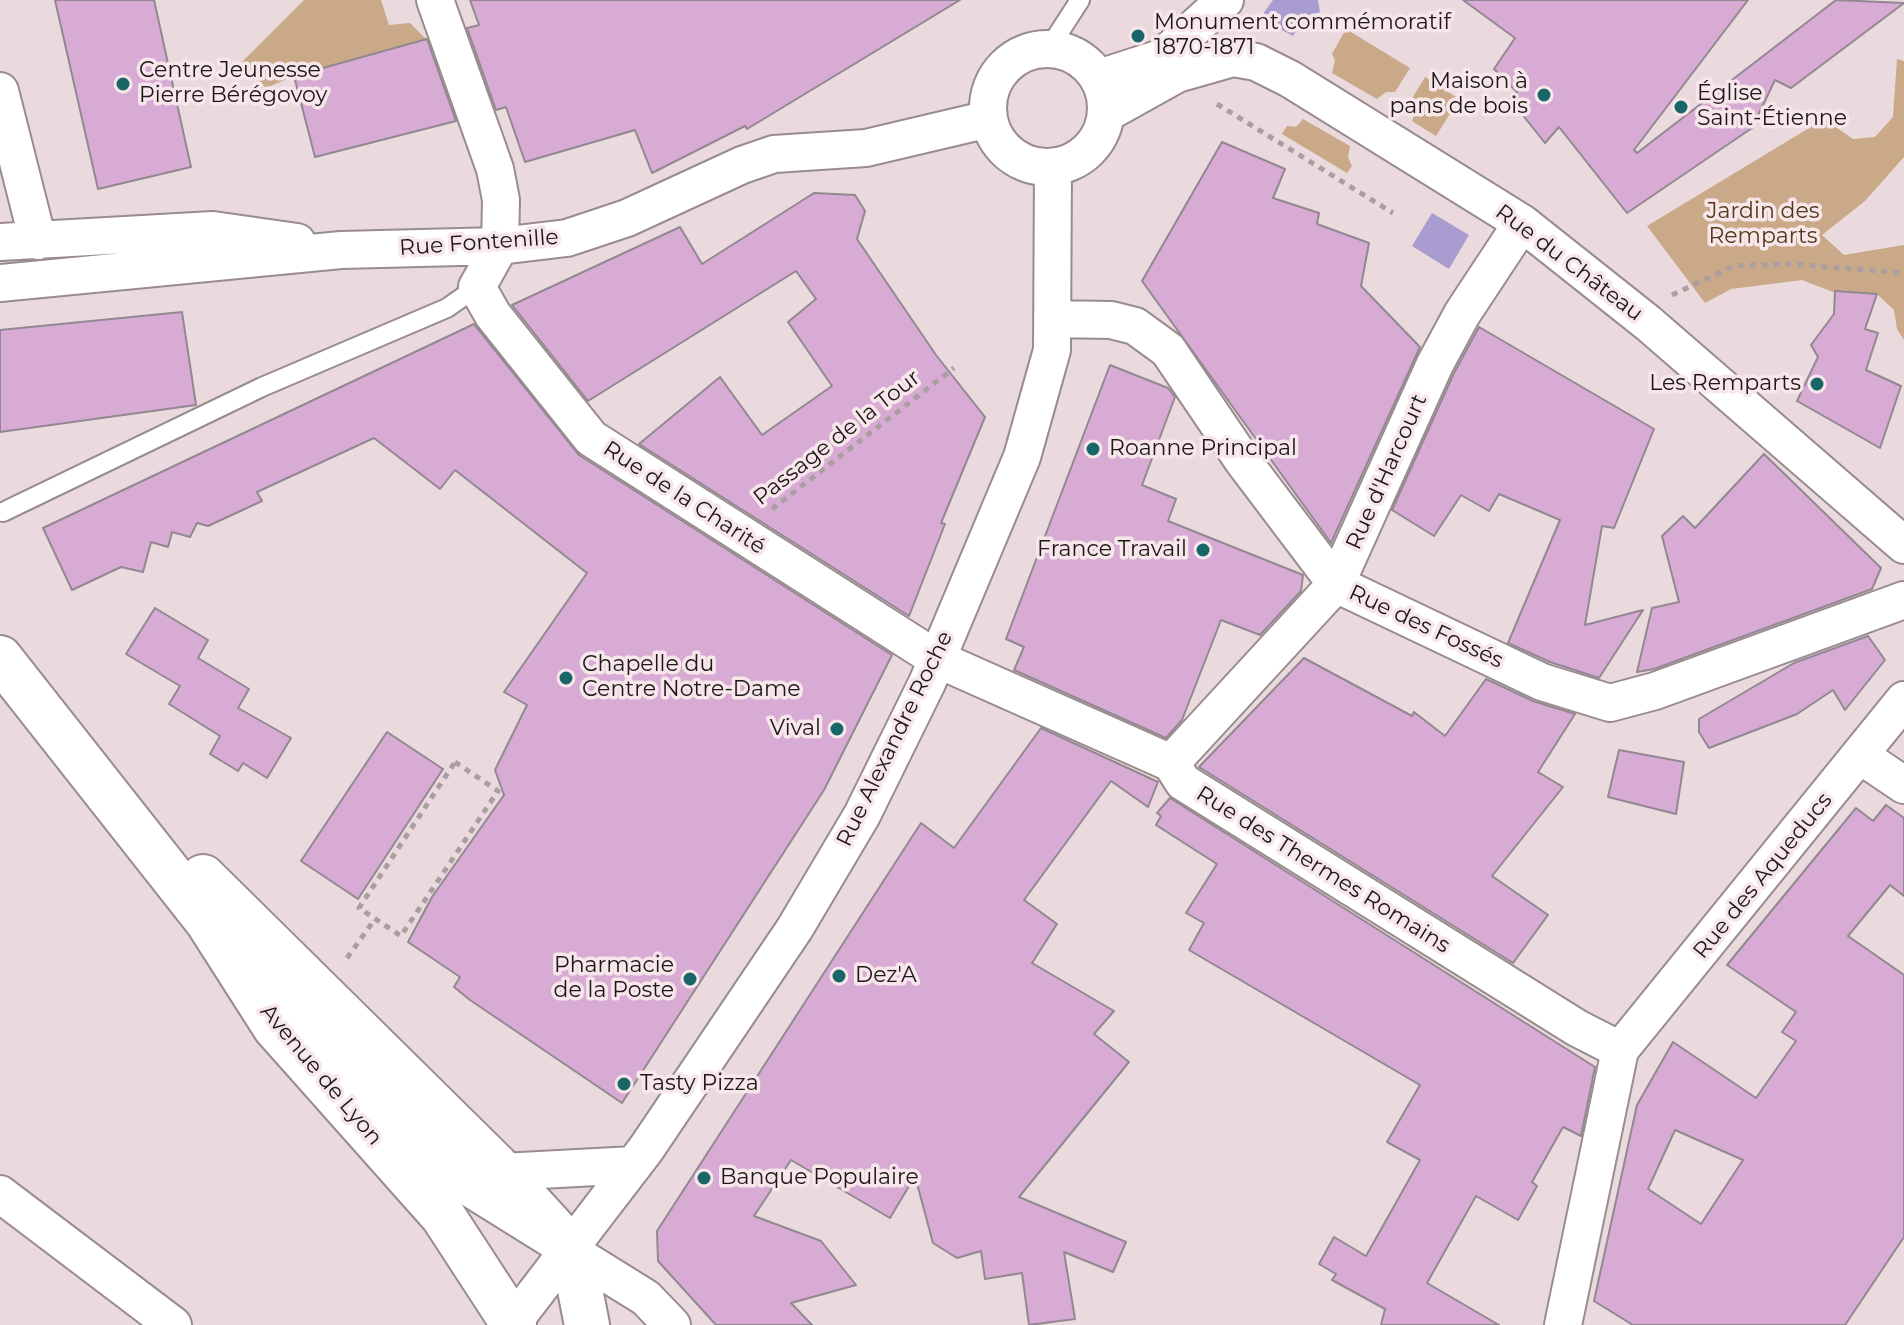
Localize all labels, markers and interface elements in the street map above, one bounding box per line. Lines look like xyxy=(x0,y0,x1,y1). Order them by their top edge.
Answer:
place label: Monument commémoratif 1870-1871 xyxy=(1154,10,1451,62)
marker: Monument commémoratif 1870-1871 xyxy=(1129,27,1147,45)
place label: Centre Jeunesse Pierre Bérégovoy xyxy=(139,58,327,110)
place label: Maison à pans de bois xyxy=(1389,69,1528,120)
marker: Centre Jeunesse Pierre Bérégovoy xyxy=(114,75,132,93)
place label: Église Saint-Étienne xyxy=(1697,81,1847,132)
marker: Maison à pans de bois xyxy=(1535,86,1553,104)
marker: Église Saint-Étienne xyxy=(1672,98,1690,116)
street label: Rue du Château xyxy=(1490,199,1648,327)
park label: Jardin des Remparts xyxy=(1707,199,1819,250)
street label: Rue Fontenille xyxy=(398,224,560,262)
street label: Passage de la Tour xyxy=(748,365,926,511)
place label: Les Remparts xyxy=(1649,371,1801,397)
marker: Les Remparts xyxy=(1808,375,1826,393)
street label: Rue d'Harcourt xyxy=(1341,390,1433,554)
street label: Rue de la Charité xyxy=(598,436,770,560)
place label: Roanne Principal xyxy=(1109,436,1297,462)
marker: Roanne Principal xyxy=(1084,440,1102,458)
place label: France Travail xyxy=(1037,537,1187,563)
marker: France Travail xyxy=(1194,541,1212,559)
street label: Rue des Fossés xyxy=(1345,580,1507,674)
street label: Rue Alexandre Roche xyxy=(831,627,959,851)
place label: Chapelle du Centre Notre-Dame xyxy=(582,652,801,704)
marker: Chapelle du Centre Notre-Dame xyxy=(557,669,575,687)
place label: Vival xyxy=(770,716,821,742)
marker: Vival xyxy=(828,720,846,738)
street label: Rue des Thermes Romains xyxy=(1191,781,1455,959)
street label: Rue des Aqueducs xyxy=(1688,788,1838,964)
place label: Pharmacie de la Poste xyxy=(554,953,674,1004)
place label: Dez'A xyxy=(855,963,917,989)
marker: Dez'A xyxy=(830,967,848,985)
marker: Pharmacie de la Poste xyxy=(681,970,699,988)
street label: Avenue de Lyon xyxy=(254,999,388,1151)
place label: Tasty Pizza xyxy=(640,1071,759,1097)
marker: Tasty Pizza xyxy=(615,1075,633,1093)
place label: Banque Populaire xyxy=(720,1165,919,1191)
marker: Banque Populaire xyxy=(695,1169,713,1187)

